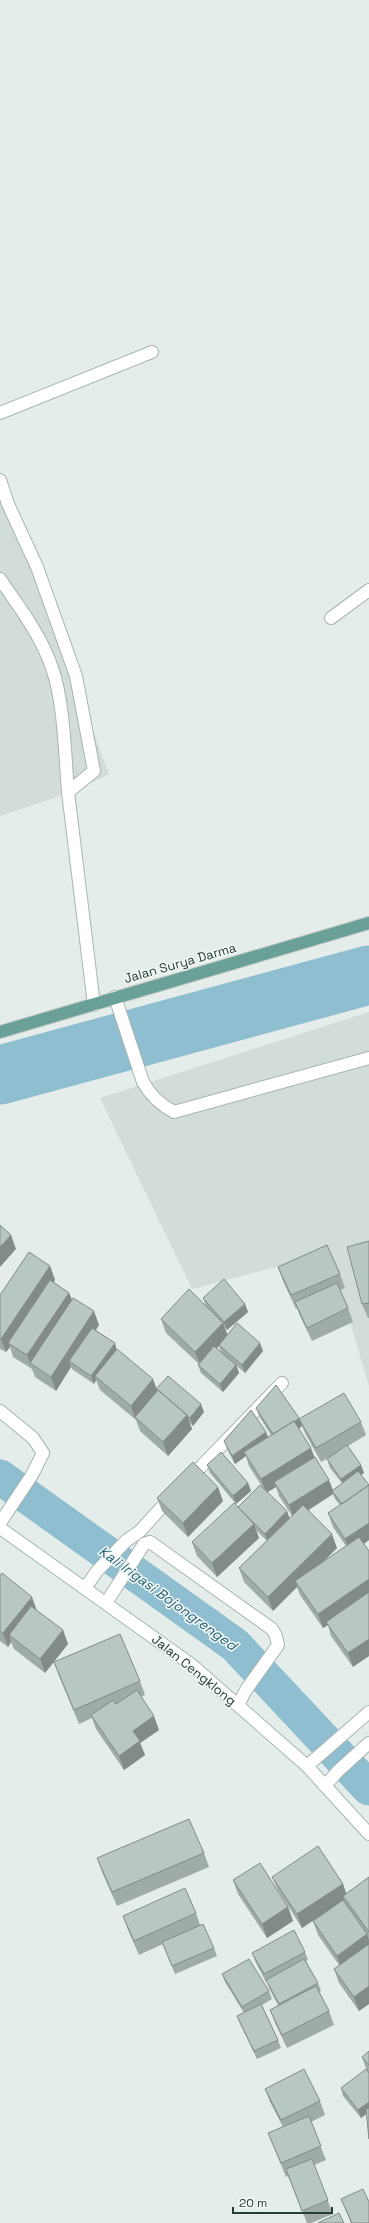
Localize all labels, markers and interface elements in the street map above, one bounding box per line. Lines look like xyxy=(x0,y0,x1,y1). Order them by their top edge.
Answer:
street label: Jalan Surya Darma xyxy=(122,939,239,987)
water label: Kali Irigasi Bojongrenged xyxy=(95,1542,242,1655)
street label: Jalan Cengklong xyxy=(148,1631,240,1709)
scale bar xyxy=(233,2189,332,2215)
text: 20 m xyxy=(239,2195,267,2211)

